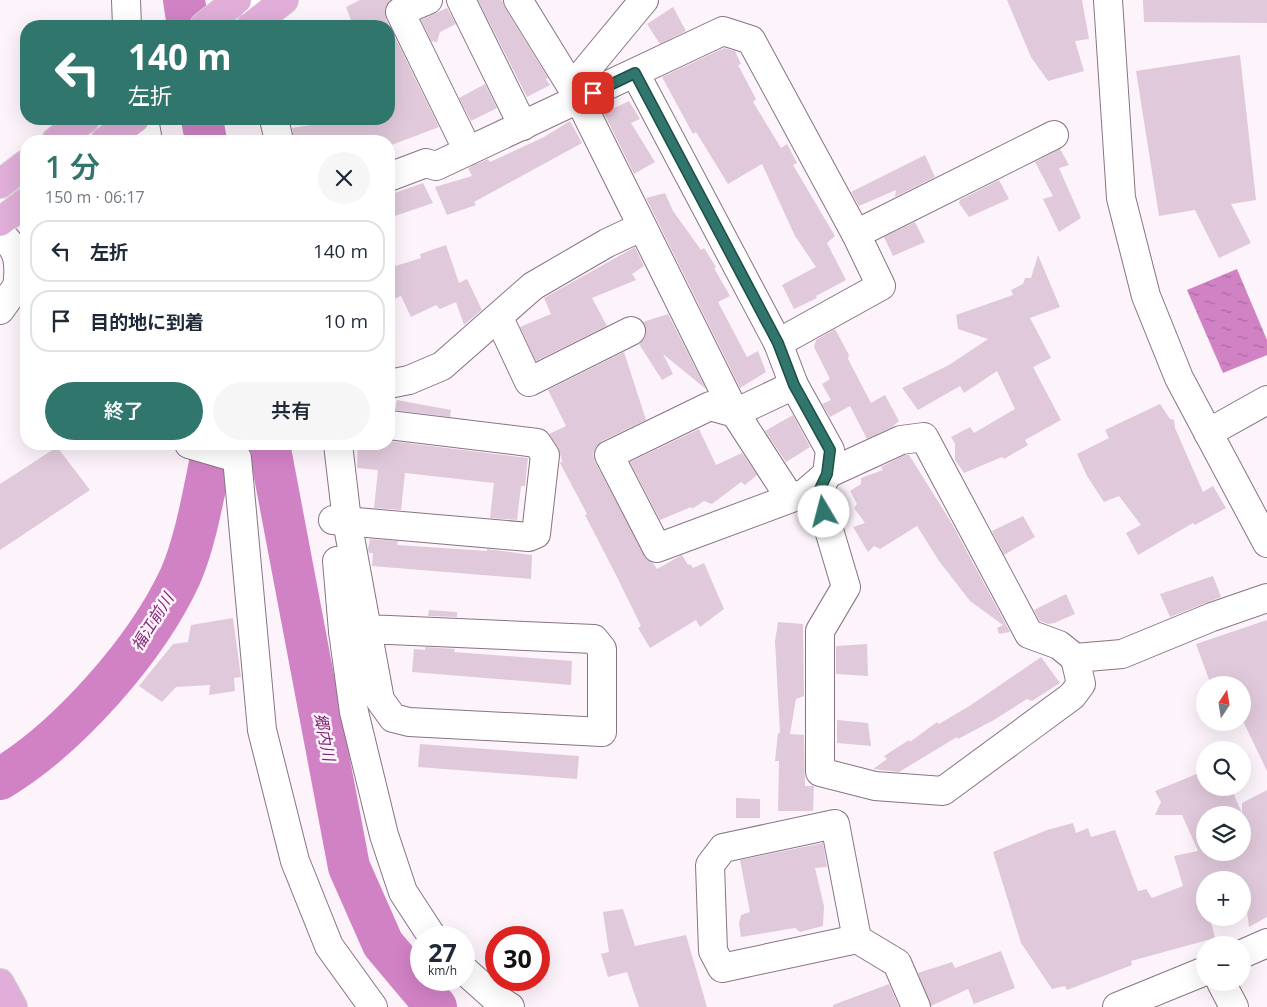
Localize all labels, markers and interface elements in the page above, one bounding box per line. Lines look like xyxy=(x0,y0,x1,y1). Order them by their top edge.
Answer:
text: 140 m xyxy=(128,33,232,80)
icon: left xyxy=(45,40,110,105)
pin xyxy=(572,72,614,114)
icon: arrive xyxy=(579,79,607,107)
text: 左折 xyxy=(128,80,172,110)
text: 1 分 xyxy=(45,146,100,187)
button: close xyxy=(318,152,370,204)
text: 150 m · 06:17 xyxy=(45,186,145,208)
icon: left xyxy=(47,237,75,265)
text: 140 m xyxy=(313,238,368,264)
text: 左折 xyxy=(90,239,128,265)
icon: arrive xyxy=(47,307,75,335)
text: 10 m xyxy=(324,308,368,334)
text: 目的地に到着 xyxy=(90,309,204,335)
button: 終了 xyxy=(45,382,203,440)
button: 共有 xyxy=(213,382,370,440)
position arrow xyxy=(797,485,849,537)
water label: 福江前川 xyxy=(126,587,179,655)
north arrow xyxy=(1196,676,1251,731)
map controls xyxy=(1196,676,1251,991)
water label: 郷内川 xyxy=(310,711,341,765)
button: search xyxy=(1196,741,1251,796)
button: layers xyxy=(1196,806,1251,861)
button: + xyxy=(1196,871,1251,926)
speed limit sign: 30 xyxy=(485,926,550,991)
text: 27 xyxy=(428,935,457,969)
button: − xyxy=(1196,936,1251,991)
text: km/h xyxy=(428,962,457,979)

